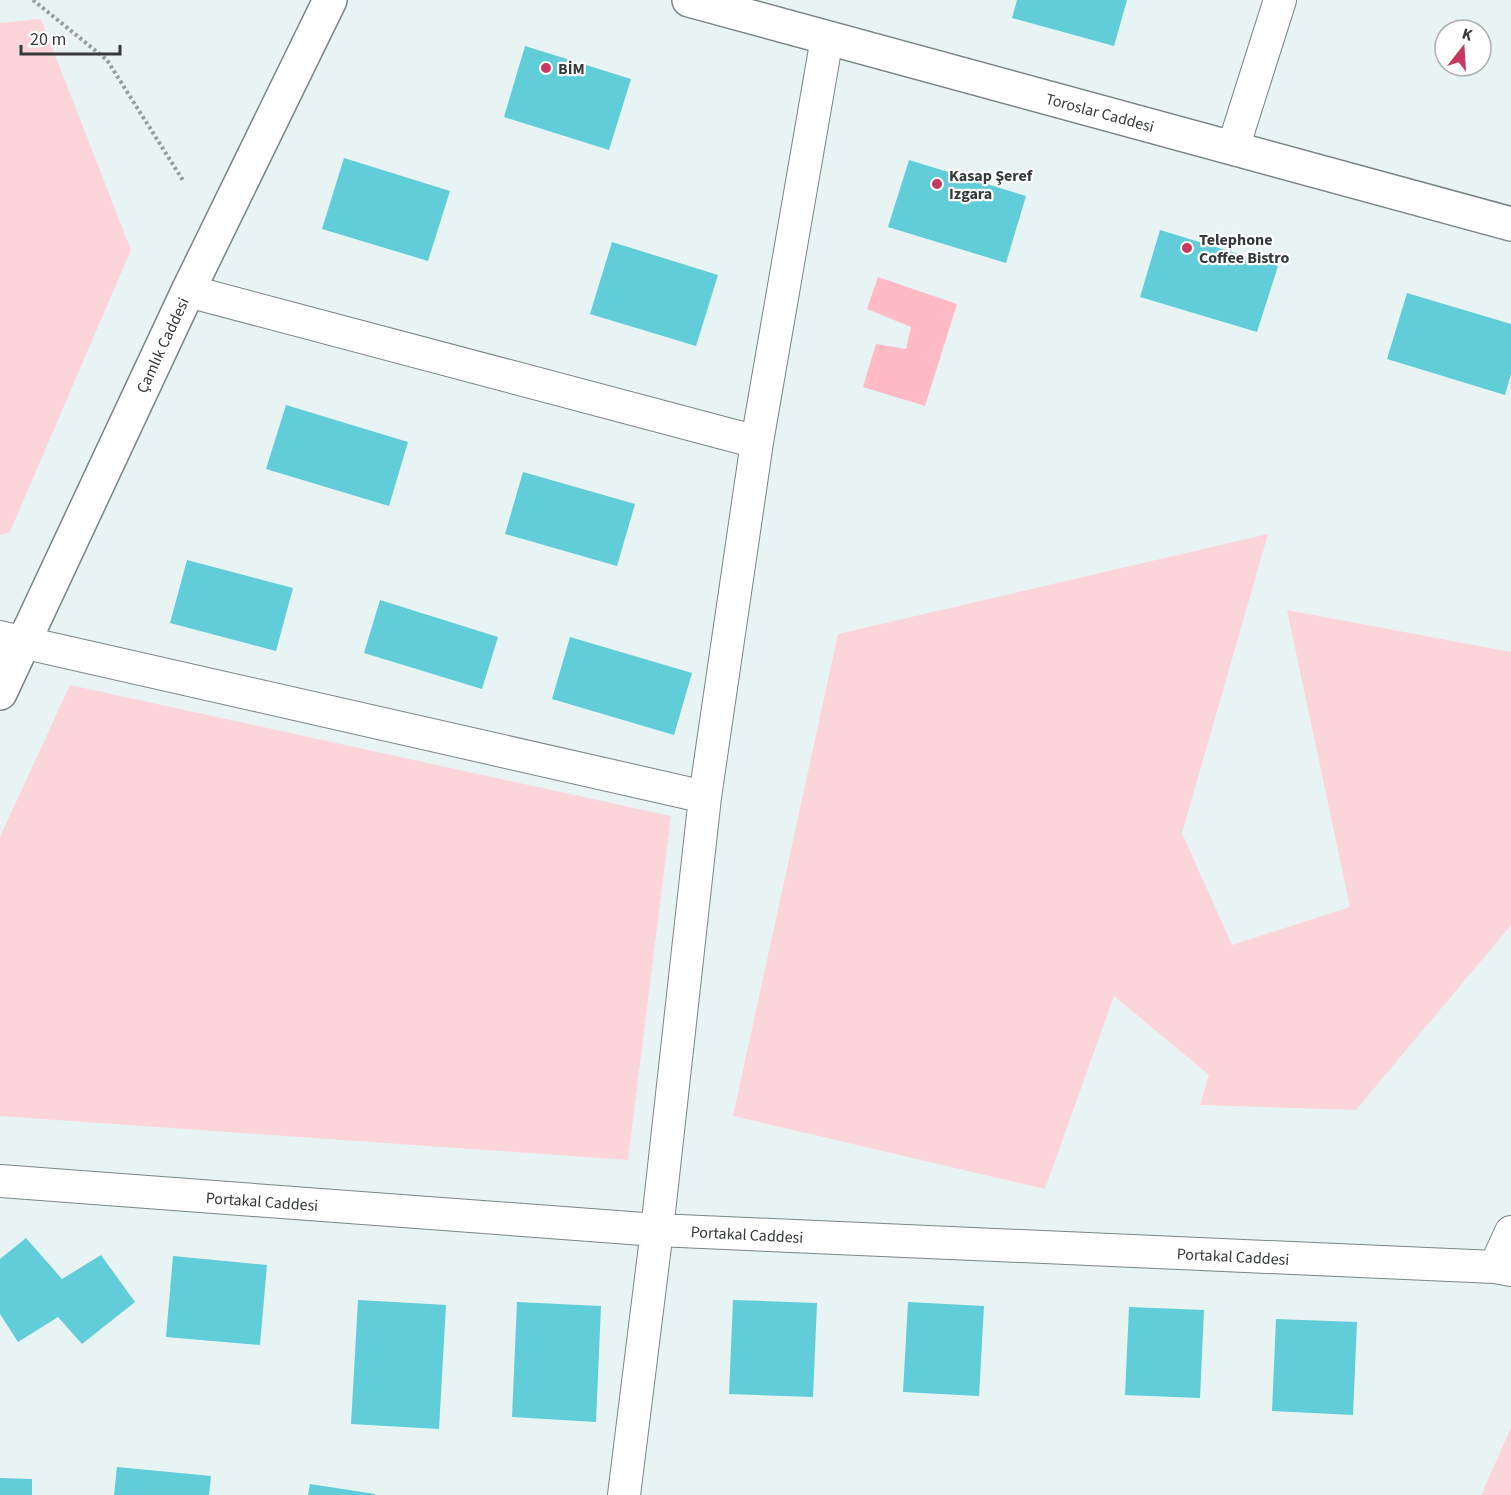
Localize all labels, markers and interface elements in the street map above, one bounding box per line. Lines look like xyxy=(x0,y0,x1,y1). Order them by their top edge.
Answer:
scale bar xyxy=(21,18,120,56)
north arrow xyxy=(1433,18,1493,78)
text: K xyxy=(1459,23,1475,47)
text: 20 m xyxy=(30,27,66,52)
place label: BİM xyxy=(558,58,585,80)
marker: BİM xyxy=(539,61,553,75)
street label: Toroslar Caddesi xyxy=(1043,88,1156,138)
place label: Kasap Şeref Izgara xyxy=(949,165,1033,205)
marker: Kasap Şeref Izgara xyxy=(930,177,944,191)
place label: Telephone Coffee Bistro xyxy=(1199,229,1289,269)
marker: Telephone Coffee Bistro xyxy=(1180,241,1194,255)
street label: Çamlık Caddesi xyxy=(131,294,195,397)
street label: Portakal Caddesi xyxy=(205,1187,319,1217)
street label: Portakal Caddesi xyxy=(690,1221,804,1249)
street label: Portakal Caddesi xyxy=(1176,1243,1290,1271)

